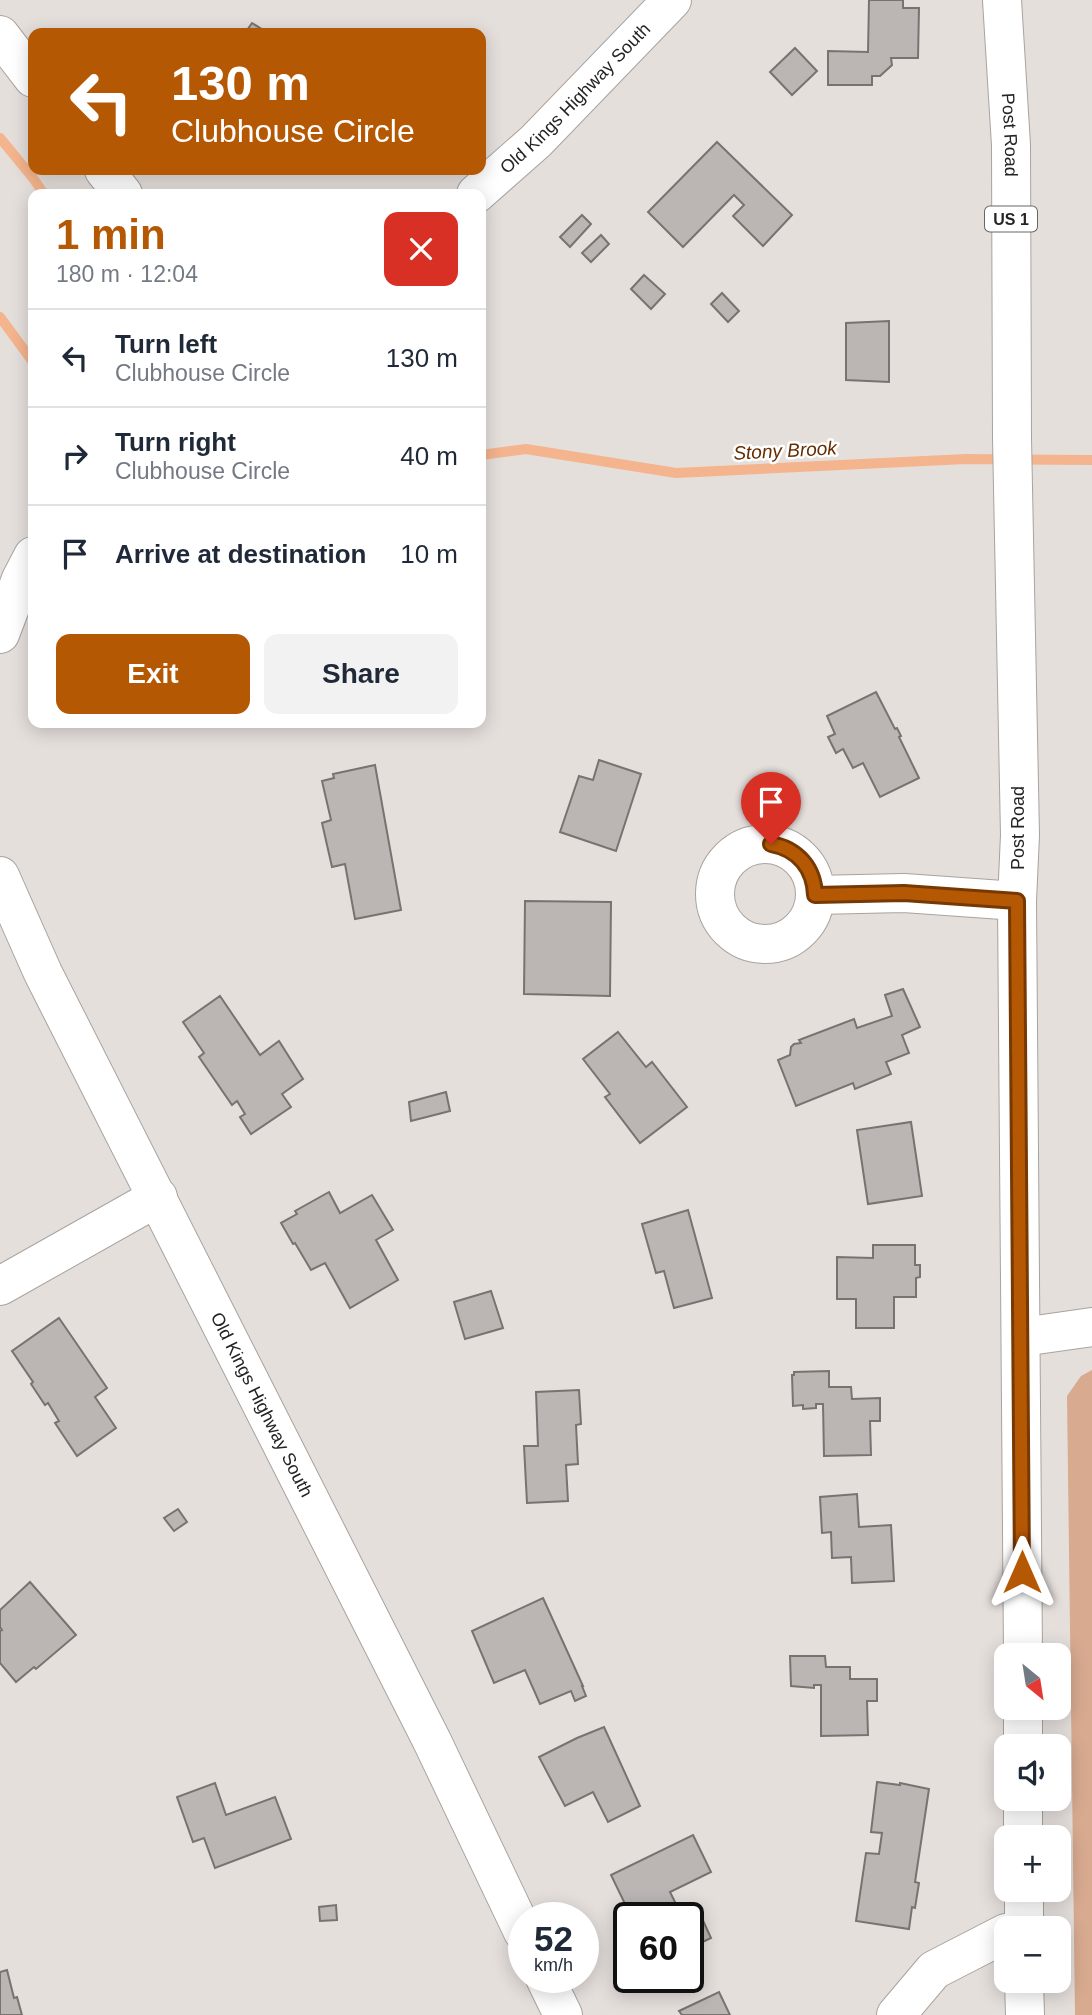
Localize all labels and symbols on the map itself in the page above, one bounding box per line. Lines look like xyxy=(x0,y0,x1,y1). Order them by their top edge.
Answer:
street label: Old Kings Highway South xyxy=(496,19,654,178)
street label: Post Road xyxy=(998,92,1021,177)
road number: US 1 xyxy=(985,206,1037,232)
water label: Stony Brook xyxy=(733,437,839,464)
pin xyxy=(741,772,801,844)
street label: Post Road xyxy=(1008,786,1028,870)
street label: Old Kings Highway South xyxy=(207,1309,317,1500)
position arrow xyxy=(985,1535,1059,1609)
north arrow xyxy=(994,1643,1071,1720)
speed limit sign: 60 xyxy=(613,1902,704,1993)

